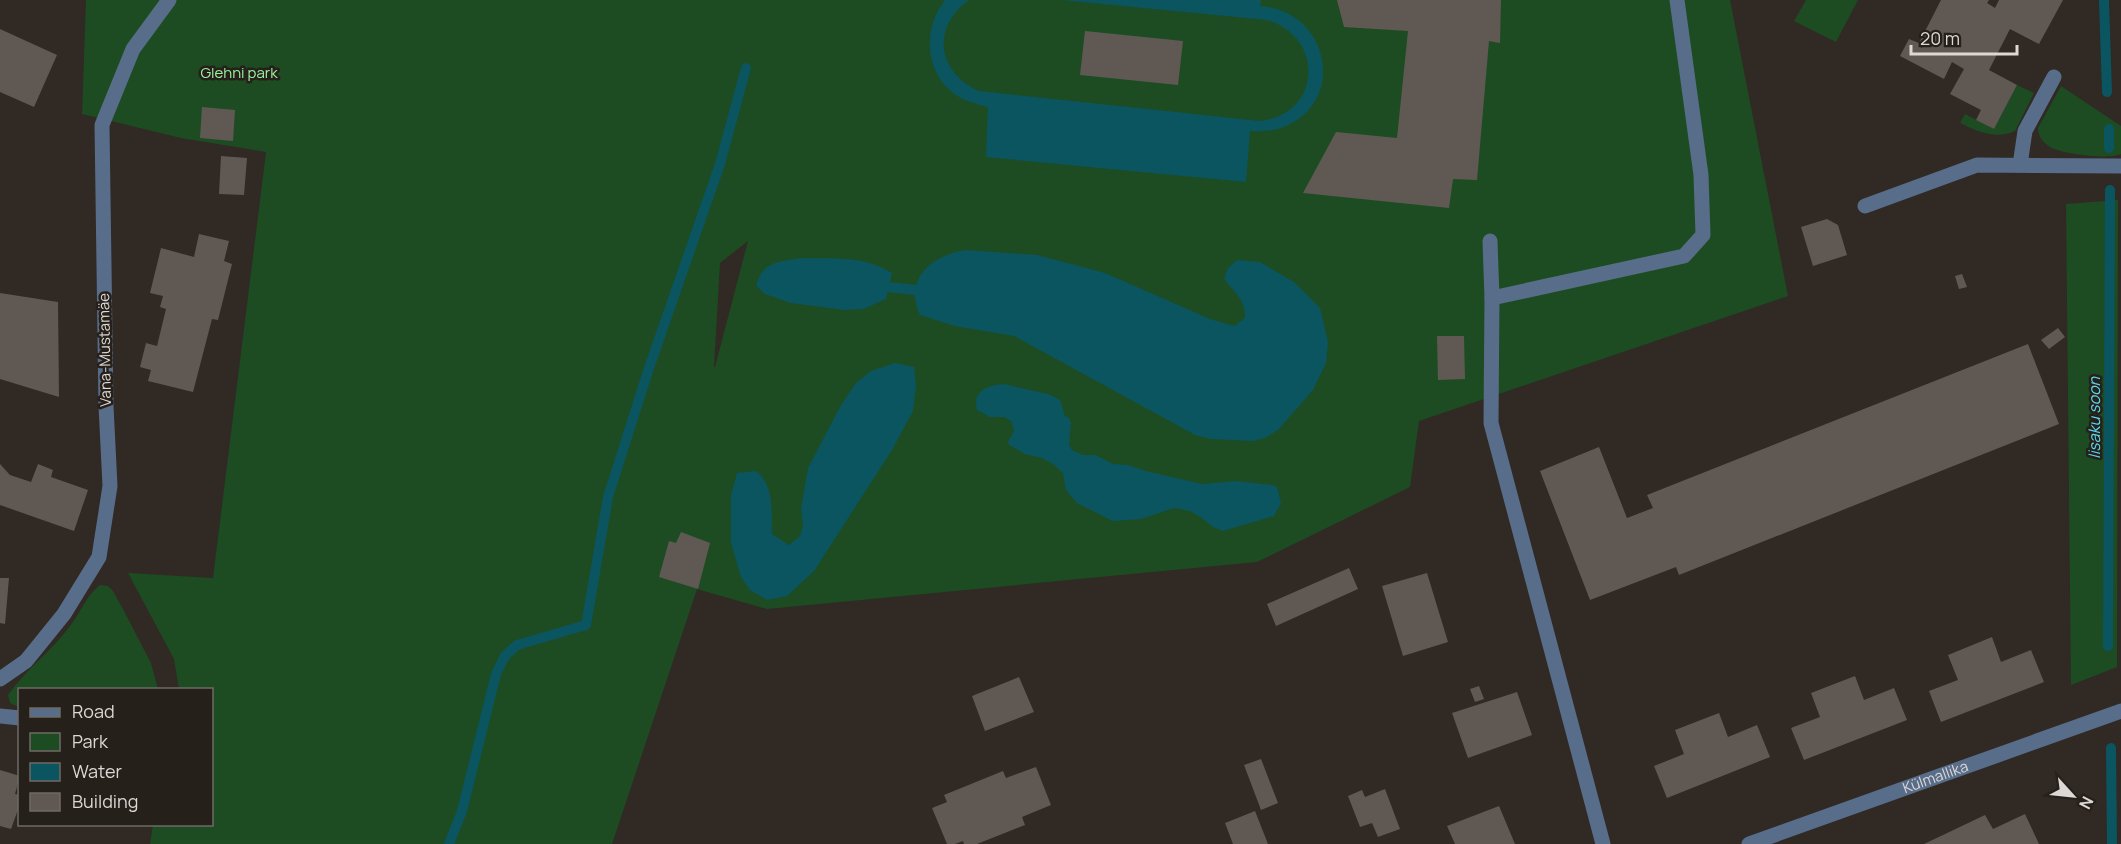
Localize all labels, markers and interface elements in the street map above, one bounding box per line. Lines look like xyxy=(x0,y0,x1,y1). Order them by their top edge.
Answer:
scale bar xyxy=(1911,18,2018,56)
text: 20 m xyxy=(1920,26,1960,50)
park label: Glehni park xyxy=(200,62,278,83)
street label: Vana-Mustamäe xyxy=(93,293,116,407)
water label: Iisaku soon xyxy=(2083,376,2105,459)
legend xyxy=(18,688,213,826)
text: Road xyxy=(72,699,115,723)
text: Park xyxy=(72,729,109,753)
street label: Külmallika xyxy=(1900,755,1971,798)
text: Water xyxy=(72,759,122,783)
north arrow xyxy=(2043,766,2103,826)
text: Building xyxy=(72,789,138,813)
text: N xyxy=(2074,793,2099,813)

